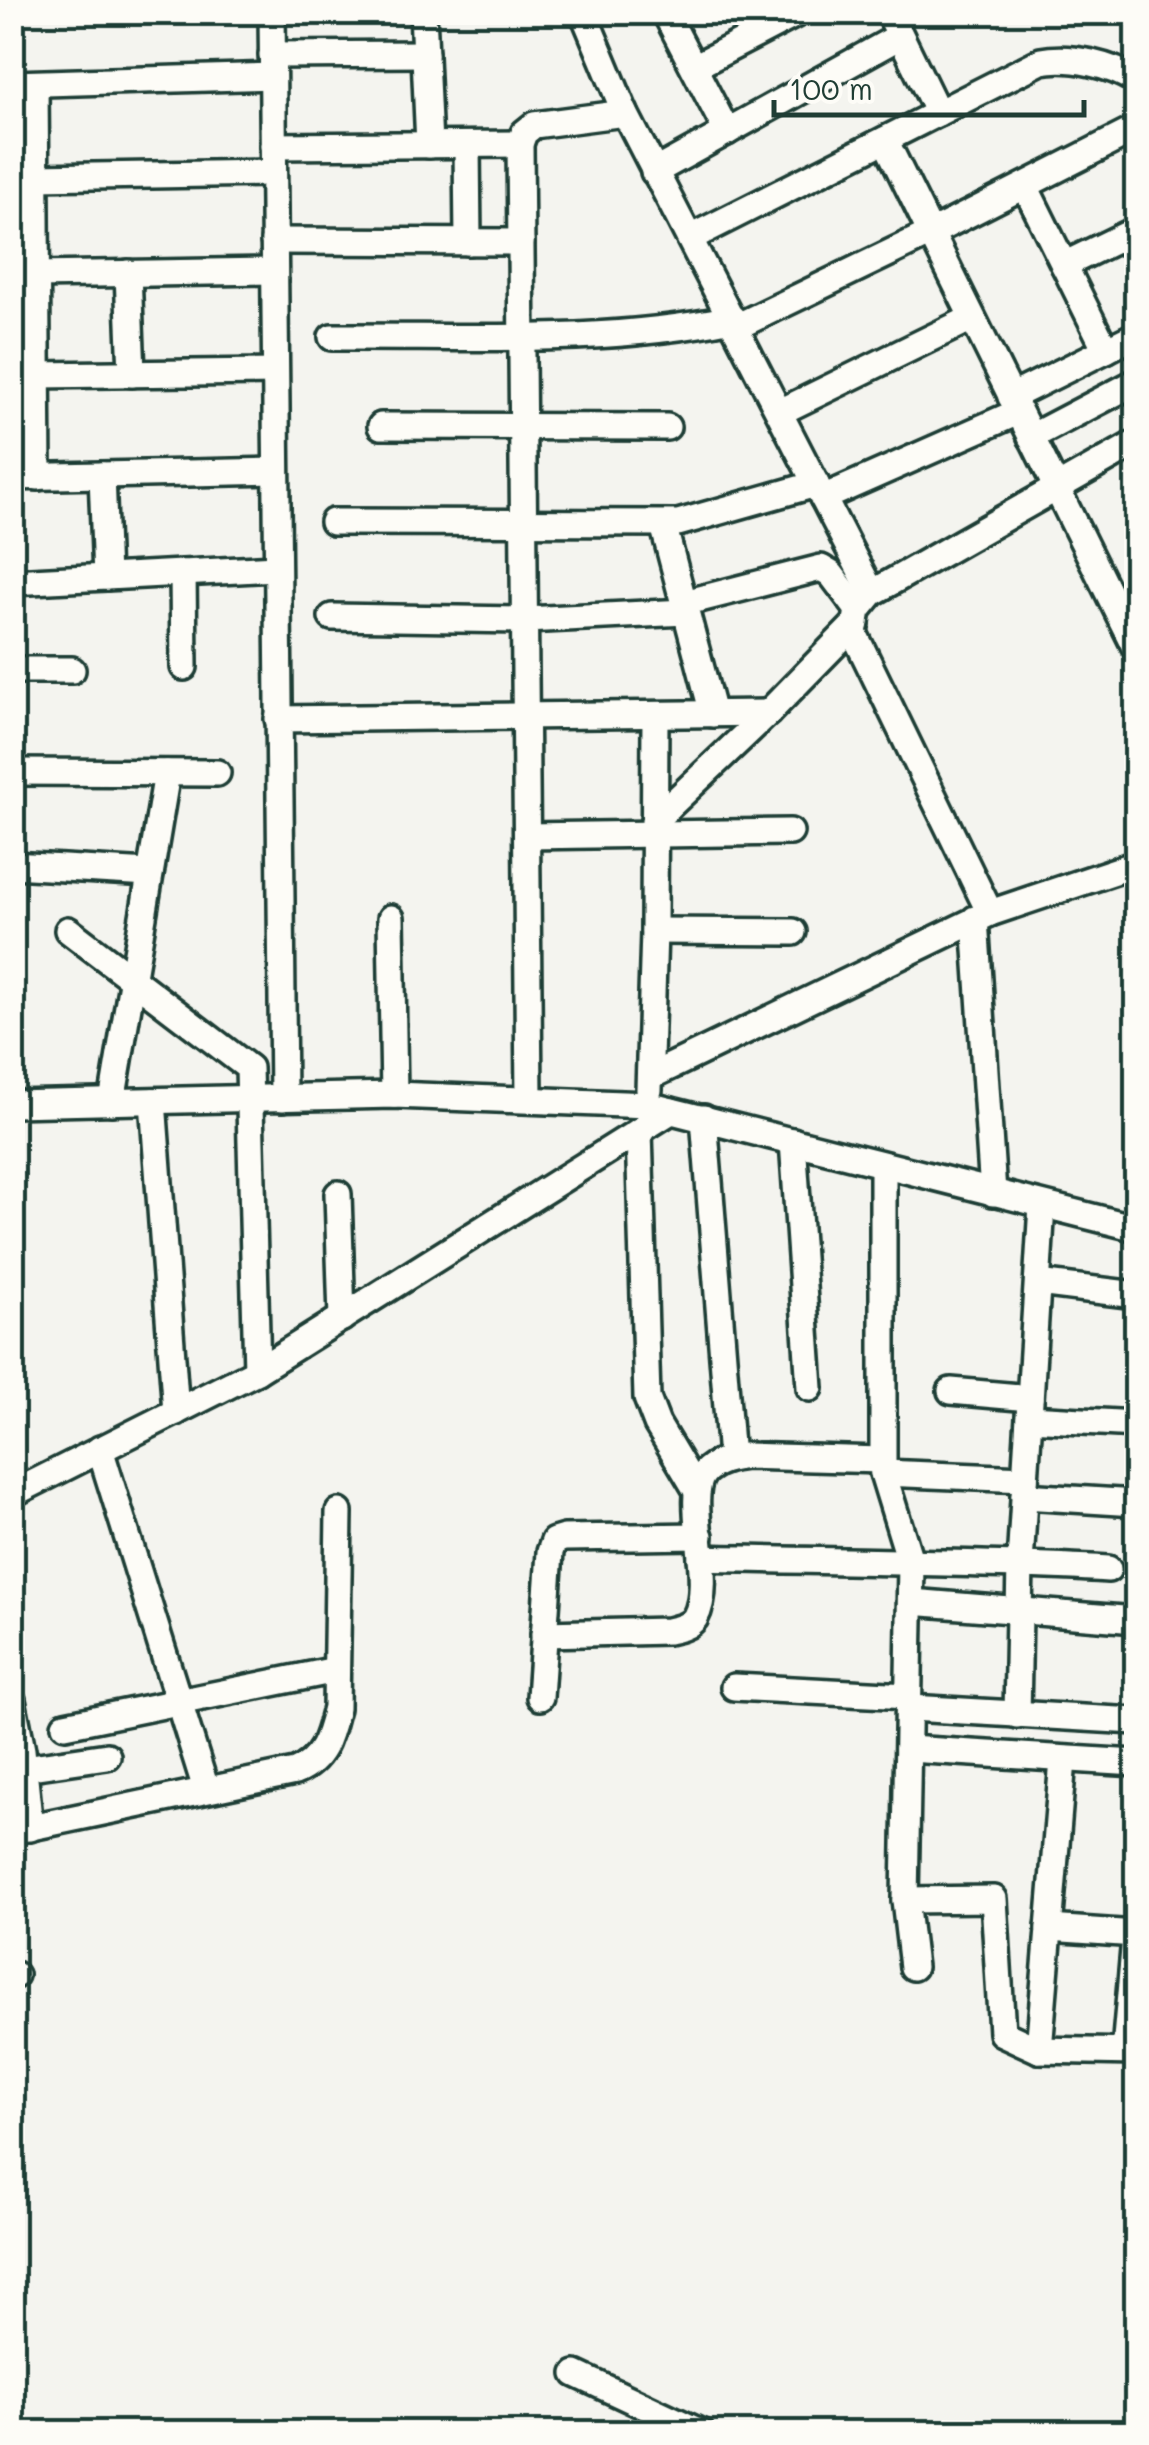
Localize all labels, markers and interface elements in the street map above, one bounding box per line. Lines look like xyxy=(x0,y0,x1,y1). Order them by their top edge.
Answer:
scale bar xyxy=(774,55,1084,117)
text: 100 m xyxy=(789,68,873,108)

